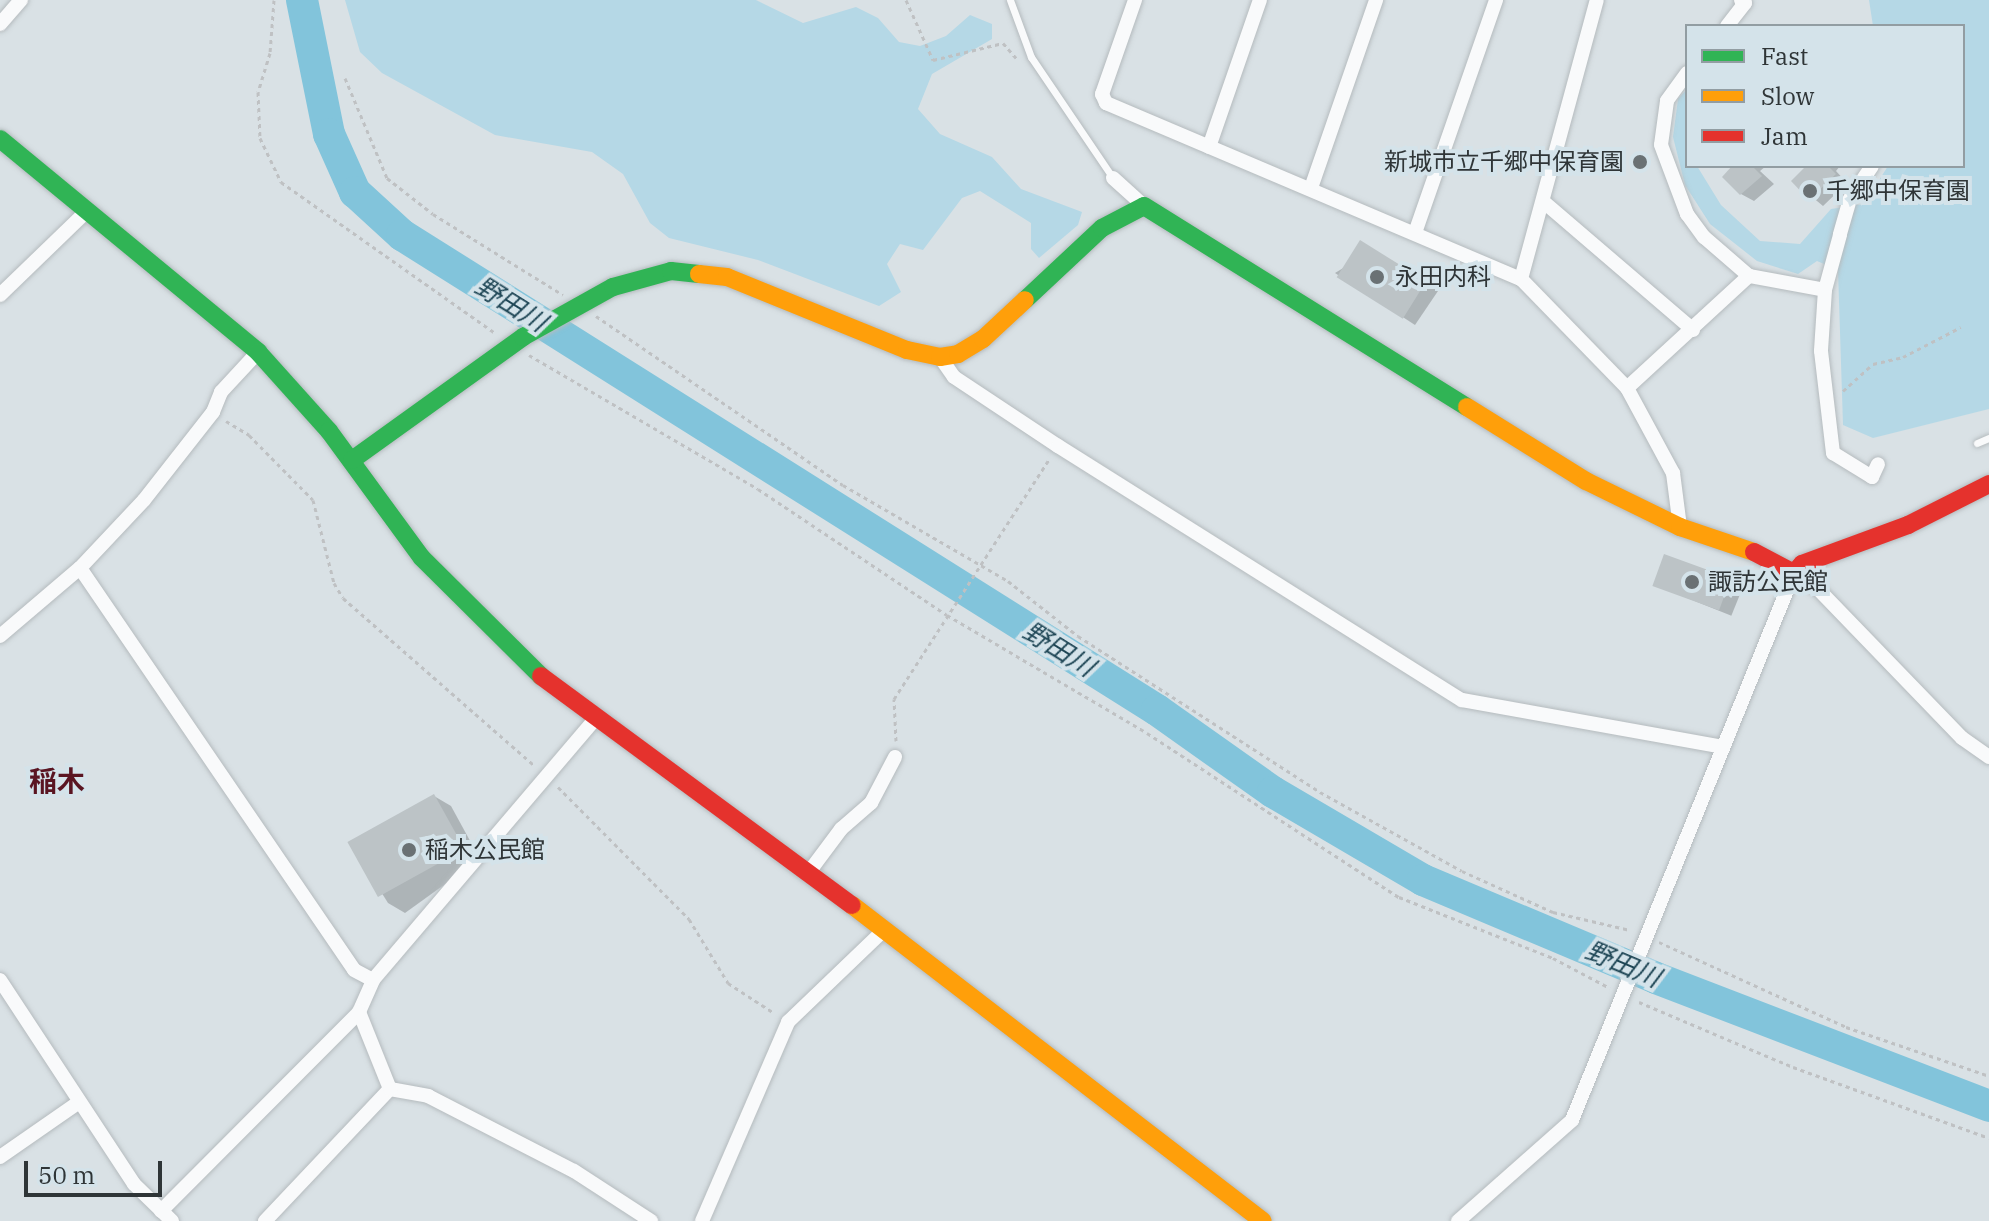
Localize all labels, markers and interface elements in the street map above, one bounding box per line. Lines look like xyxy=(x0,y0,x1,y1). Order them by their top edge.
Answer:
legend xyxy=(1685,24,1965,168)
text: Fast xyxy=(1761,40,1808,72)
text: Slow xyxy=(1761,80,1814,112)
text: Jam xyxy=(1761,120,1808,152)
place label: 新城市立千郷中保育園 xyxy=(1384,148,1624,176)
marker: 新城市立千郷中保育園 xyxy=(1631,153,1649,171)
place label: 千郷中保育園 xyxy=(1826,177,1970,205)
marker: 千郷中保育園 xyxy=(1801,182,1819,200)
place label: 永田内科 xyxy=(1395,263,1491,291)
marker: 永田内科 xyxy=(1366,266,1388,288)
water label: 野田川 xyxy=(470,270,552,338)
place label: 諏訪公民館 xyxy=(1708,568,1828,596)
marker: 諏訪公民館 xyxy=(1683,573,1701,591)
water label: 野田川 xyxy=(1018,615,1100,683)
district label: 稲木 xyxy=(29,764,85,798)
place label: 稲木公民館 xyxy=(425,836,545,864)
marker: 稲木公民館 xyxy=(400,841,418,859)
water label: 野田川 xyxy=(1581,934,1665,994)
scale bar xyxy=(28,1145,166,1195)
text: 50 m xyxy=(38,1159,95,1191)

